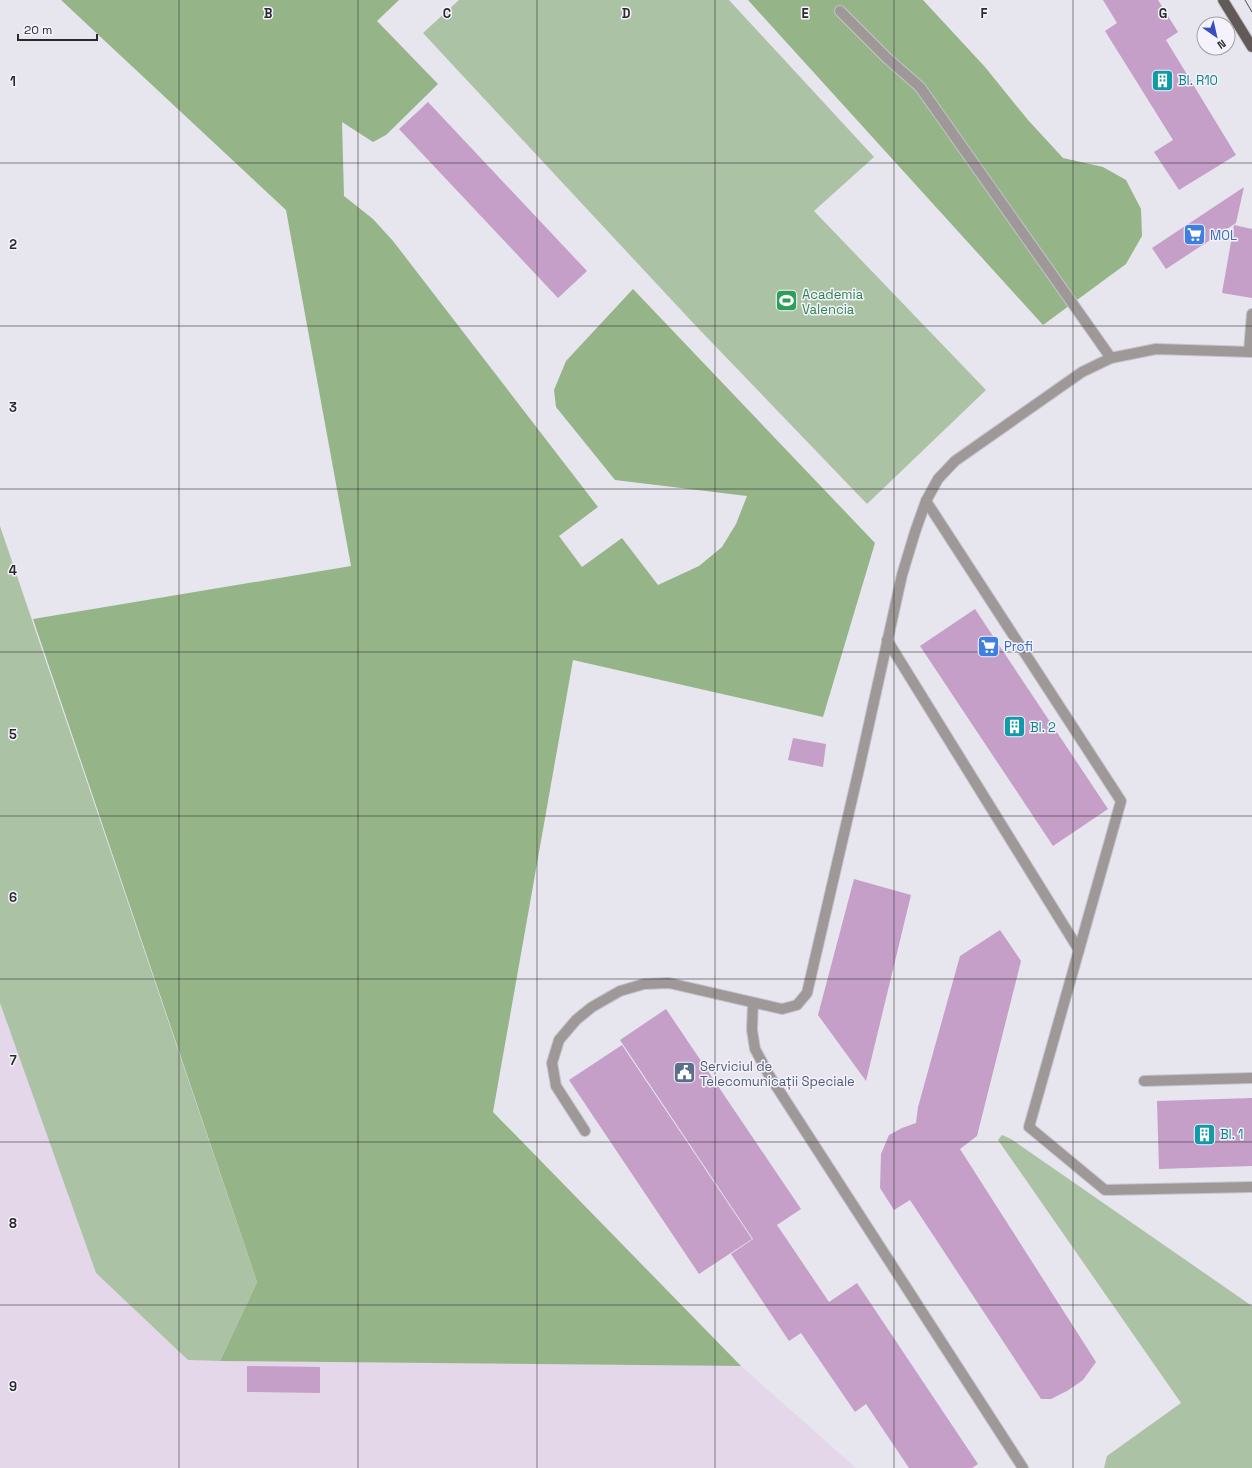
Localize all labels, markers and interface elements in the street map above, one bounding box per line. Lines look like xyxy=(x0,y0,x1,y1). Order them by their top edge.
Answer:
text: B xyxy=(264,5,273,22)
text: C xyxy=(443,5,451,22)
text: D xyxy=(622,5,631,22)
text: E xyxy=(801,5,809,22)
text: F xyxy=(981,5,988,22)
text: G xyxy=(1159,5,1167,22)
scale bar xyxy=(18,16,97,42)
north arrow xyxy=(1196,16,1236,56)
text: 20 m xyxy=(24,22,52,38)
text: N xyxy=(1215,36,1229,52)
building icon: Bl. R10 xyxy=(1150,67,1176,93)
place label: Bl. R10 xyxy=(1178,72,1218,89)
text: 1 xyxy=(10,73,16,90)
supermarket icon: MOL xyxy=(1181,222,1207,248)
place label: MOL xyxy=(1210,227,1237,244)
text: 2 xyxy=(9,236,17,253)
place label: Academia Valencia xyxy=(802,286,864,318)
sports icon: Academia Valencia xyxy=(774,288,800,314)
text: 3 xyxy=(9,399,17,416)
text: 4 xyxy=(9,562,17,579)
supermarket icon: Profi xyxy=(975,633,1001,659)
place label: Profi xyxy=(1004,638,1033,655)
building icon: Bl. 2 xyxy=(1001,714,1027,740)
place label: Bl. 2 xyxy=(1030,719,1056,736)
text: 5 xyxy=(9,726,17,743)
text: 6 xyxy=(9,889,17,906)
text: 7 xyxy=(9,1052,17,1069)
place label: Serviciul de Telecomunicații Speciale xyxy=(700,1058,855,1090)
public building icon: Serviciul de Telecomunicații Speciale xyxy=(671,1060,697,1086)
building icon: Bl. 1 xyxy=(1192,1121,1218,1147)
place label: Bl. 1 xyxy=(1220,1126,1243,1143)
text: 8 xyxy=(9,1215,17,1232)
text: 9 xyxy=(9,1378,17,1395)

